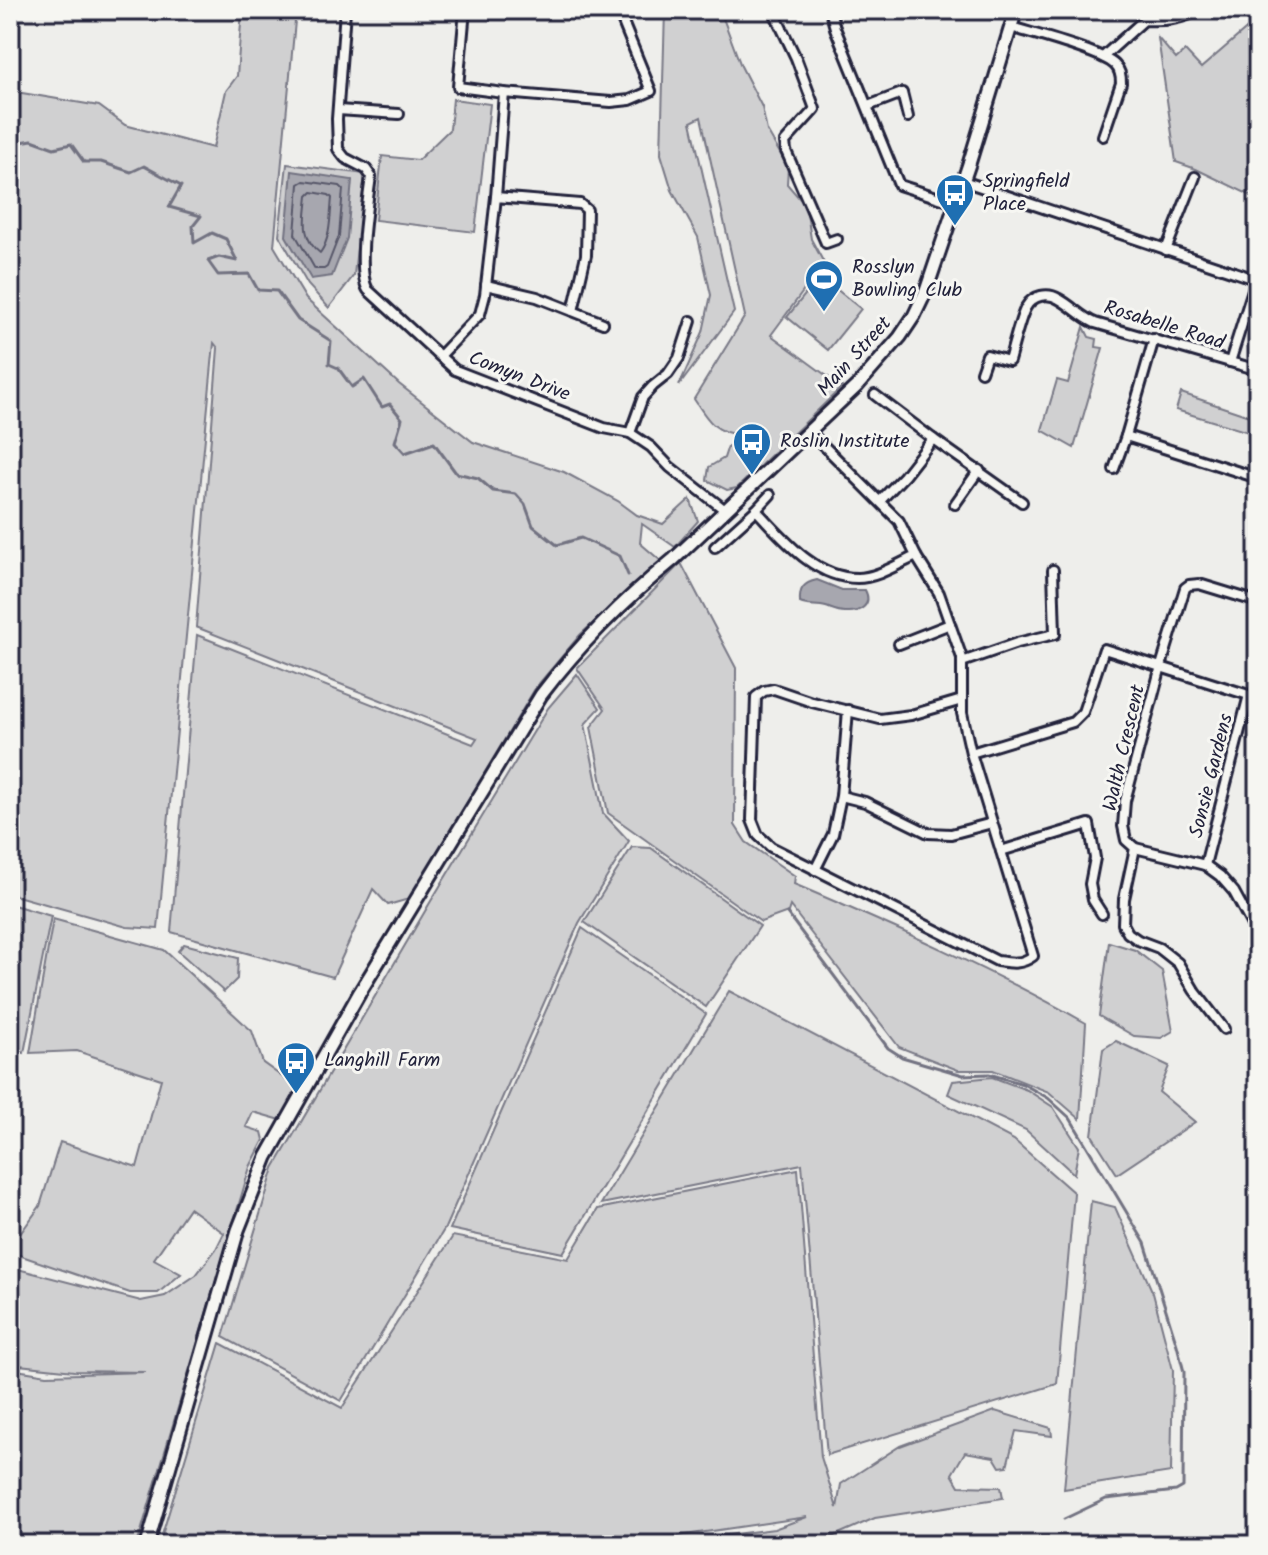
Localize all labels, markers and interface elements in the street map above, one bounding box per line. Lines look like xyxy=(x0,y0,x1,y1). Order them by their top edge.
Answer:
place label: Springfield Place xyxy=(983,166,1070,221)
bus stop icon: Springfield Place xyxy=(934,172,976,227)
place label: Rosslyn Bowling Club xyxy=(852,252,963,307)
sports icon: Rosslyn Bowling Club xyxy=(803,258,845,313)
street label: Rosabelle Road xyxy=(1100,292,1229,360)
street label: Main Street xyxy=(810,309,900,405)
street label: Comyn Drive xyxy=(463,343,575,411)
bus stop icon: Roslin Institute xyxy=(731,421,773,476)
place label: Roslin Institute xyxy=(780,426,910,458)
street label: Walth Crescent xyxy=(1095,681,1155,814)
street label: Sonsie Gardens xyxy=(1181,710,1243,841)
bus stop icon: Langhill Farm xyxy=(275,1040,317,1095)
place label: Langhill Farm xyxy=(324,1045,440,1077)

